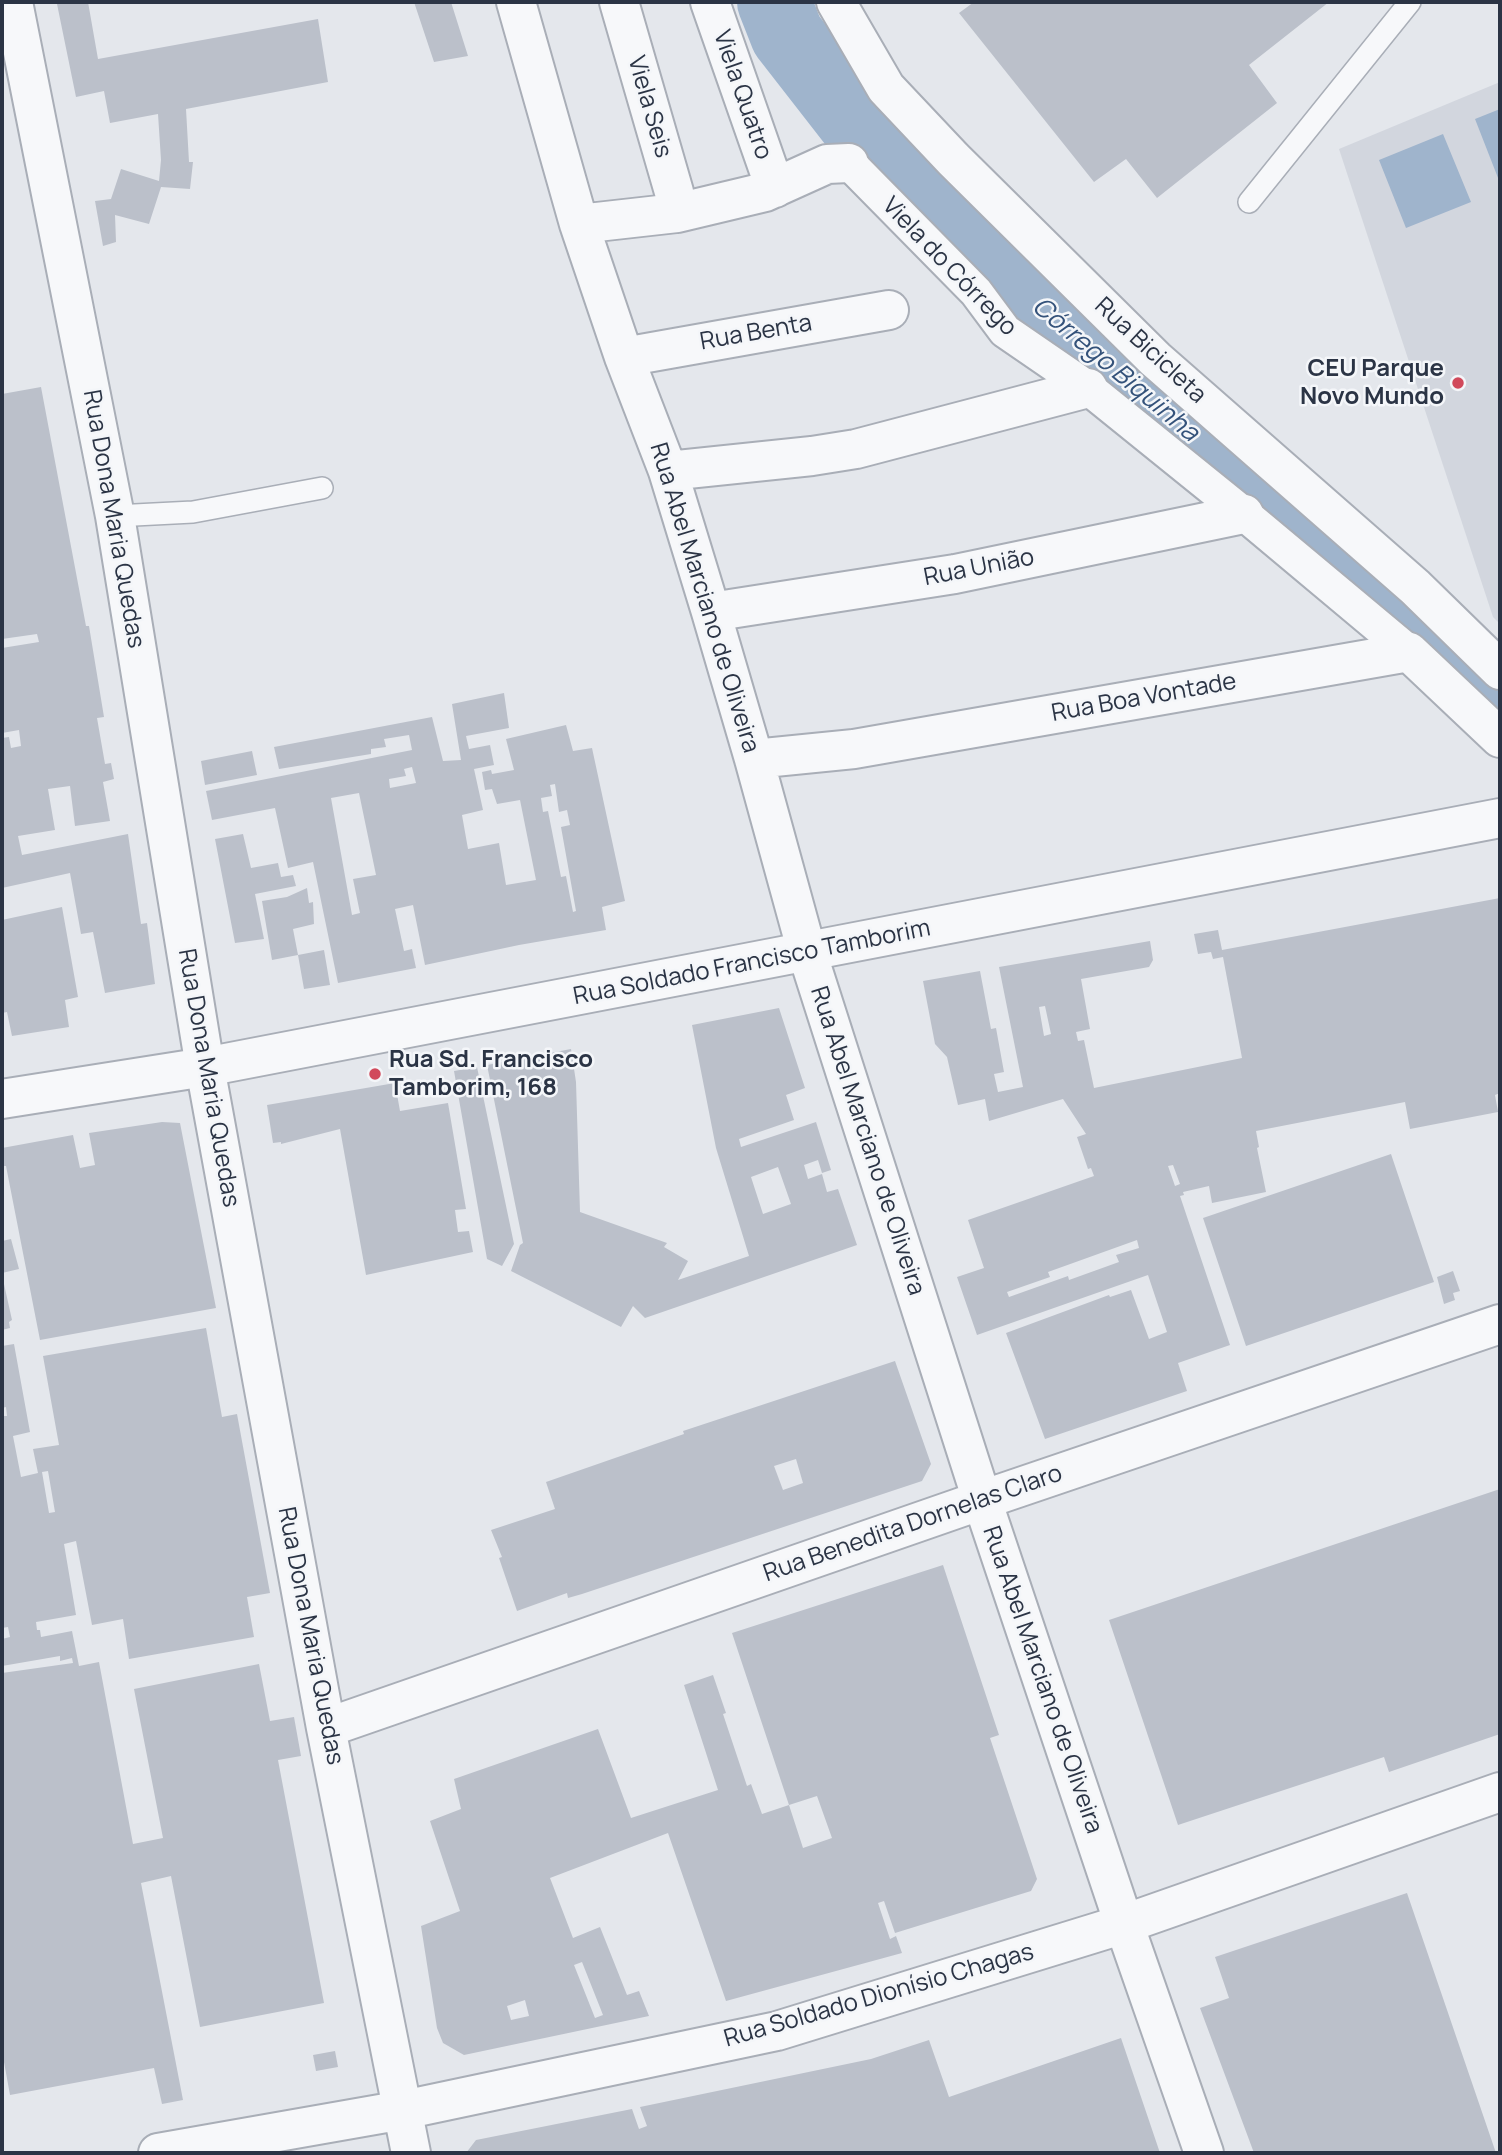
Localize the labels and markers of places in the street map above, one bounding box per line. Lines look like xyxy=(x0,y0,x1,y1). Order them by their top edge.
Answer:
place label: CEU Parque Novo Mundo xyxy=(1300,355,1444,411)
marker: CEU Parque Novo Mundo xyxy=(1450,375,1466,391)
place label: Rua Sd. Francisco Tamborim, 168 xyxy=(389,1046,593,1102)
marker: Rua Sd. Francisco Tamborim, 168 xyxy=(367,1066,383,1082)

